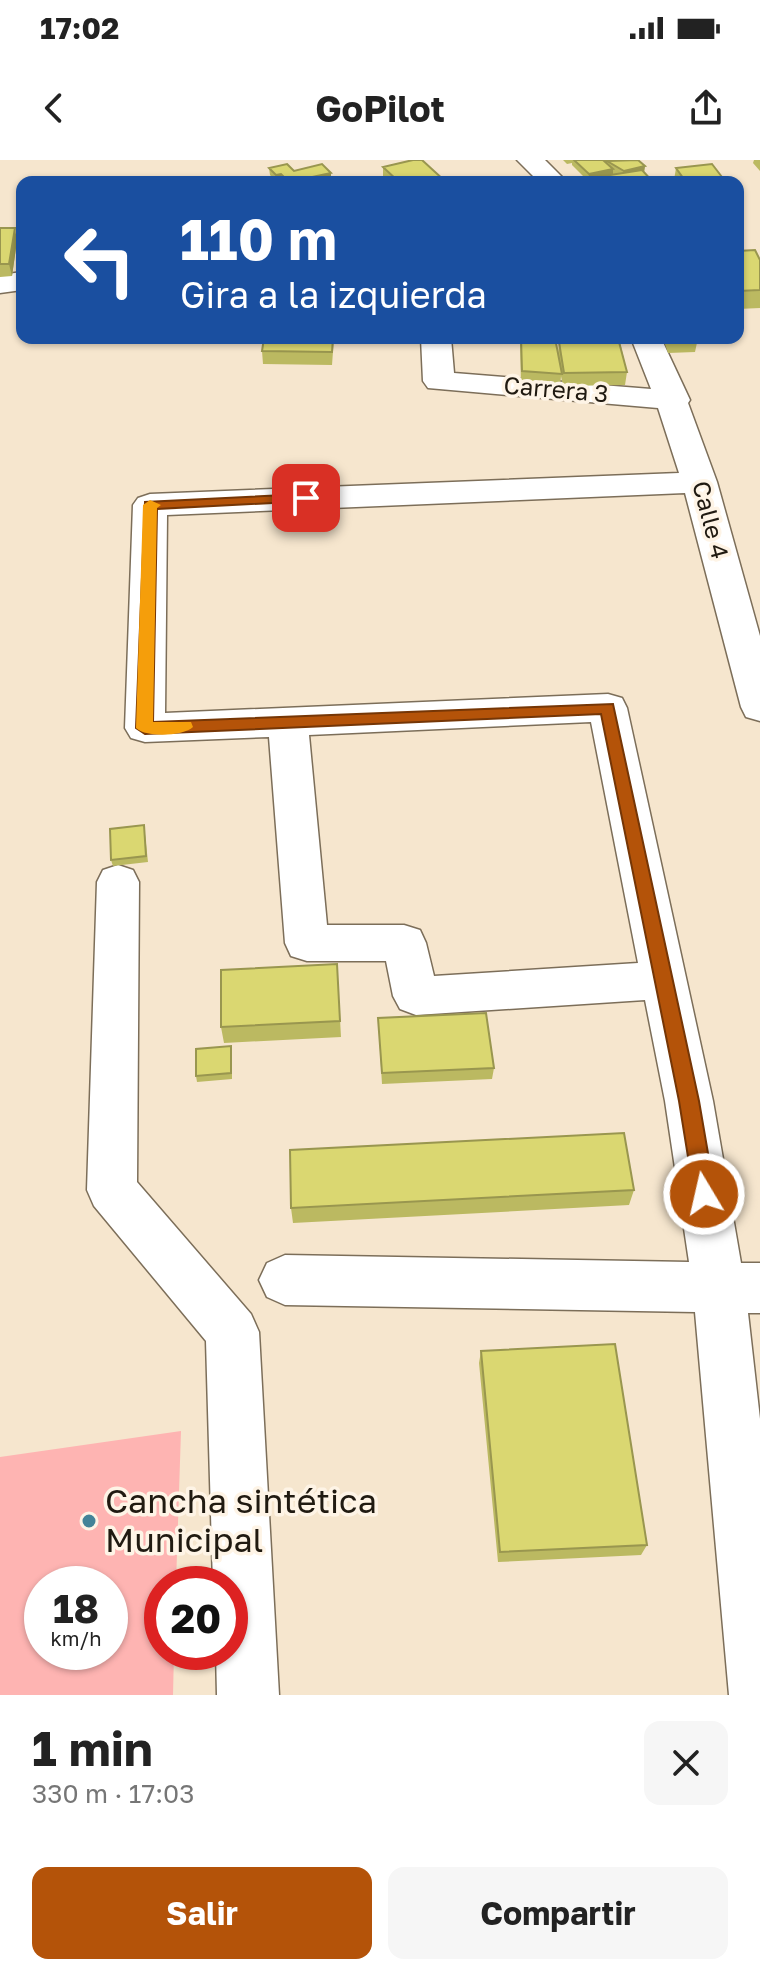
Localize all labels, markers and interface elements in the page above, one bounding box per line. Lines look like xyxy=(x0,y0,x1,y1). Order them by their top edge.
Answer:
text: 17:02 xyxy=(40,10,119,46)
icon: back xyxy=(32,86,76,130)
icon: share xyxy=(684,86,728,130)
text: GoPilot xyxy=(315,87,445,130)
text: 110 m xyxy=(180,205,337,272)
icon: left xyxy=(48,208,152,312)
text: Gira a la izquierda xyxy=(180,273,487,316)
street label: Carrera 3 xyxy=(503,369,610,408)
pin xyxy=(272,464,340,532)
icon: arrive xyxy=(284,476,328,520)
street label: Calle 4 xyxy=(687,477,736,562)
position arrow xyxy=(662,1152,746,1236)
place label: Cancha sintética Municipal xyxy=(105,1480,377,1559)
marker: Cancha sintética Municipal xyxy=(80,1512,98,1530)
speed limit sign: 20 xyxy=(144,1566,248,1670)
text: 18 xyxy=(53,1584,99,1632)
text: km/h xyxy=(51,1626,101,1650)
text: 1 min xyxy=(32,1719,153,1777)
button: close xyxy=(644,1721,728,1805)
text: 330 m · 17:03 xyxy=(32,1778,194,1809)
button: Salir xyxy=(32,1867,372,1959)
button: Compartir xyxy=(388,1867,728,1959)

